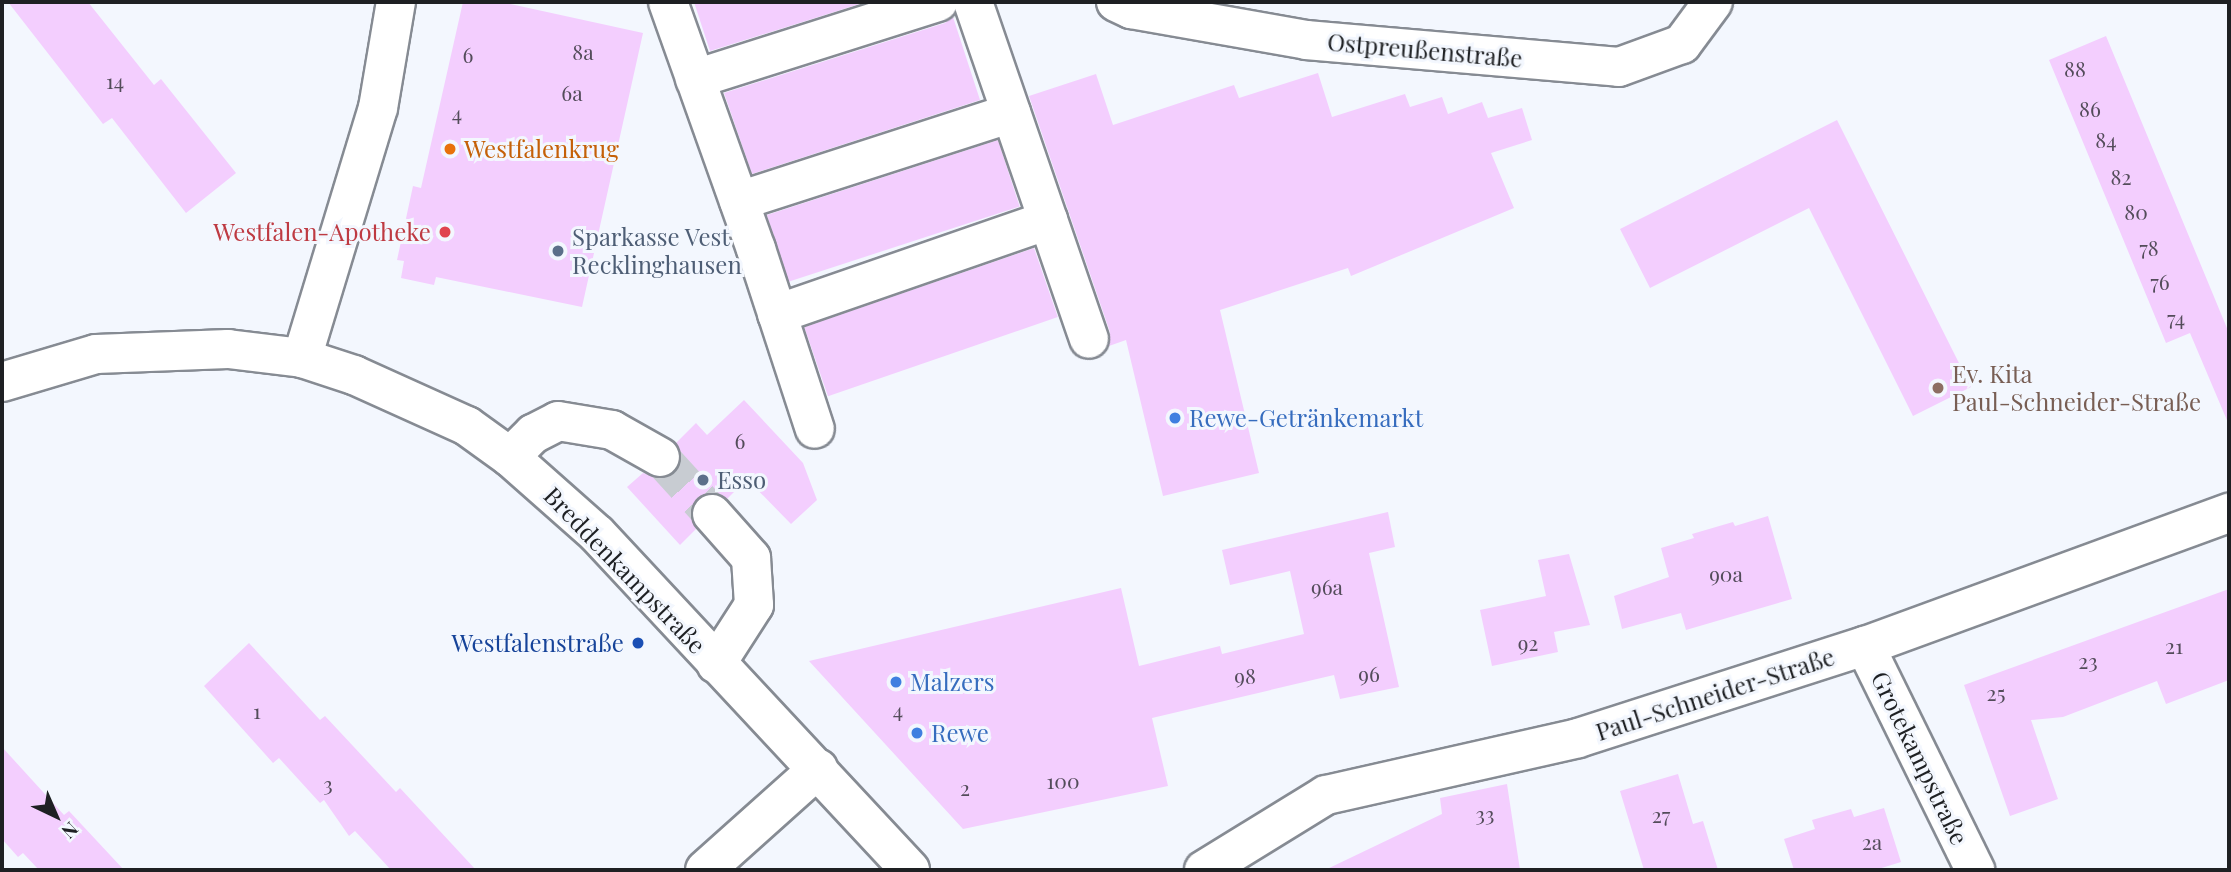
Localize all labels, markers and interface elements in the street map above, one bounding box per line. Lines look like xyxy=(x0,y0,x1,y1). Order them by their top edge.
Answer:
street label: Ostpreußenstraße xyxy=(1326,27,1524,73)
house number: 8a xyxy=(572,38,594,64)
house number: 6 xyxy=(463,41,473,67)
house number: 88 xyxy=(2064,55,2086,81)
house number: 14 xyxy=(106,67,124,93)
house number: 6a xyxy=(561,79,583,105)
house number: 86 xyxy=(2079,95,2101,121)
house number: 4 xyxy=(452,99,462,125)
house number: 84 xyxy=(2095,126,2117,152)
place label: Westfalenkrug xyxy=(464,135,619,163)
marker: Westfalenkrug xyxy=(442,141,458,157)
house number: 82 xyxy=(2111,163,2131,189)
house number: 80 xyxy=(2124,198,2148,224)
place label: Westfalen-Apotheke xyxy=(213,218,431,246)
place label: Sparkasse Vest Recklinghausen xyxy=(572,223,742,279)
marker: Westfalen-Apotheke xyxy=(437,224,453,240)
house number: 78 xyxy=(2139,234,2159,260)
marker: Sparkasse Vest Recklinghausen xyxy=(550,243,566,259)
house number: 76 xyxy=(2150,268,2170,294)
house number: 74 xyxy=(2167,304,2185,330)
place label: Ev. Kita Paul-Schneider-Straße xyxy=(1952,360,2201,416)
marker: Ev. Kita Paul-Schneider-Straße xyxy=(1930,380,1946,396)
place label: Rewe-Getränkemarkt xyxy=(1189,404,1423,432)
marker: Rewe-Getränkemarkt xyxy=(1167,410,1183,426)
house number: 6 xyxy=(735,427,745,453)
place label: Esso xyxy=(717,466,766,494)
marker: Esso xyxy=(695,472,711,488)
street label: Breddenkampstraße xyxy=(538,481,712,659)
house number: 90a xyxy=(1709,560,1743,586)
house number: 96a xyxy=(1311,573,1343,599)
place label: Westfalenstraße xyxy=(452,629,624,657)
house number: 92 xyxy=(1518,629,1538,655)
house number: 21 xyxy=(2165,632,2183,658)
marker: Westfalenstraße xyxy=(630,635,646,651)
street label: Paul-Schneider-Straße xyxy=(1592,642,1838,746)
house number: 23 xyxy=(2078,647,2098,673)
house number: 96 xyxy=(1358,660,1380,686)
house number: 98 xyxy=(1234,662,1256,688)
street label: Grotekampstraße xyxy=(1866,667,1974,849)
place label: Malzers xyxy=(910,668,995,696)
marker: Malzers xyxy=(888,674,904,690)
house number: 25 xyxy=(1987,679,2005,705)
house number: 4 xyxy=(893,696,903,722)
house number: 1 xyxy=(253,697,261,723)
place label: Rewe xyxy=(931,719,989,747)
marker: Rewe xyxy=(909,725,925,741)
house number: 100 xyxy=(1047,767,1079,793)
house number: 3 xyxy=(323,770,333,796)
house number: 2 xyxy=(960,774,970,800)
north arrow xyxy=(21,781,91,851)
house number: 33 xyxy=(1476,800,1494,826)
house number: 27 xyxy=(1652,801,1670,827)
text: N xyxy=(57,817,85,845)
house number: 2a xyxy=(1862,828,1882,854)

